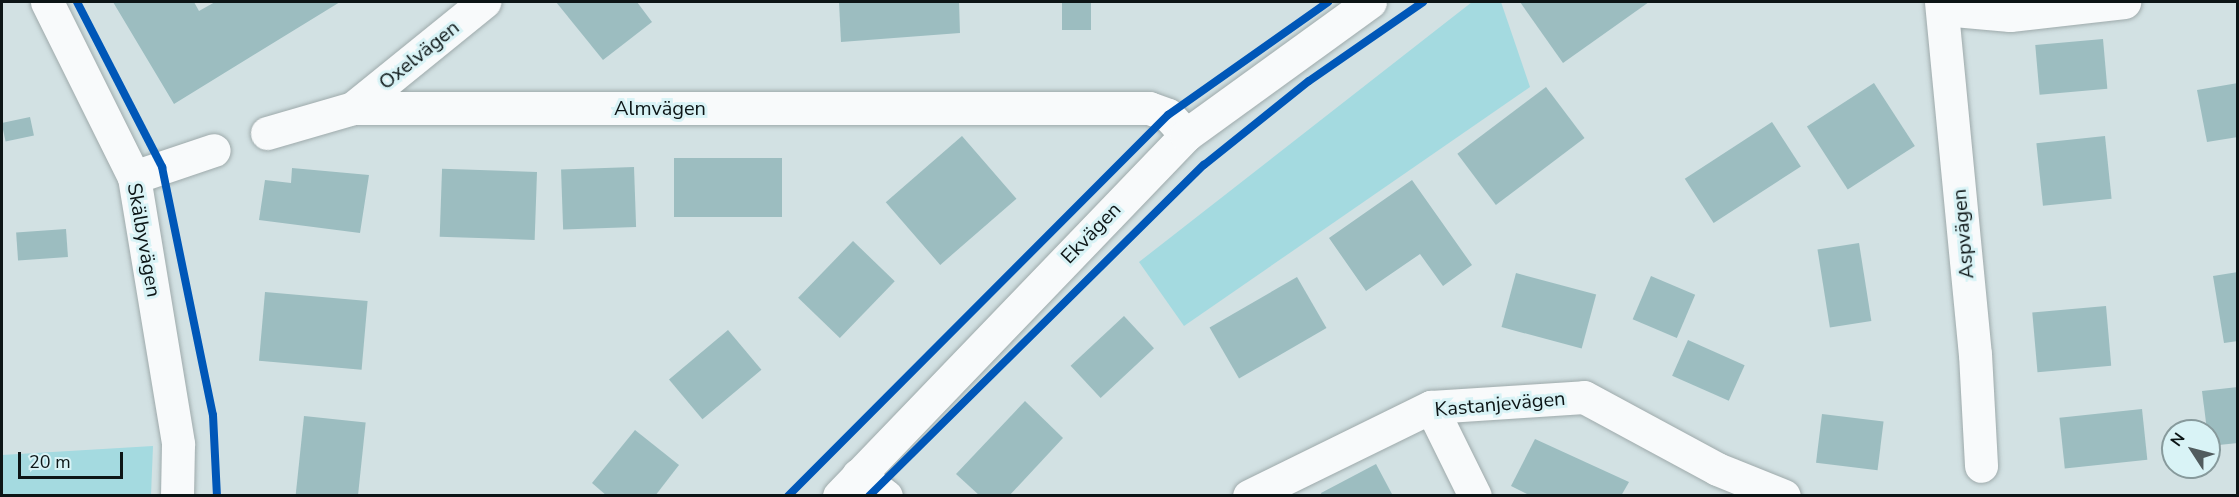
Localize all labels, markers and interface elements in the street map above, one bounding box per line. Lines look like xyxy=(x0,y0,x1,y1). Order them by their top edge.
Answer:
street label: Oxelvägen xyxy=(374,15,464,95)
street label: Almvägen xyxy=(614,96,706,120)
street label: Skälbyvägen xyxy=(122,181,166,299)
street label: Aspvägen xyxy=(1947,188,1979,280)
street label: Ekvägen xyxy=(1056,197,1126,269)
street label: Kastanjevägen xyxy=(1434,386,1566,422)
north arrow xyxy=(2161,419,2221,479)
text: N xyxy=(2166,428,2190,451)
scale bar xyxy=(21,440,126,478)
text: 20 m xyxy=(29,450,71,474)

